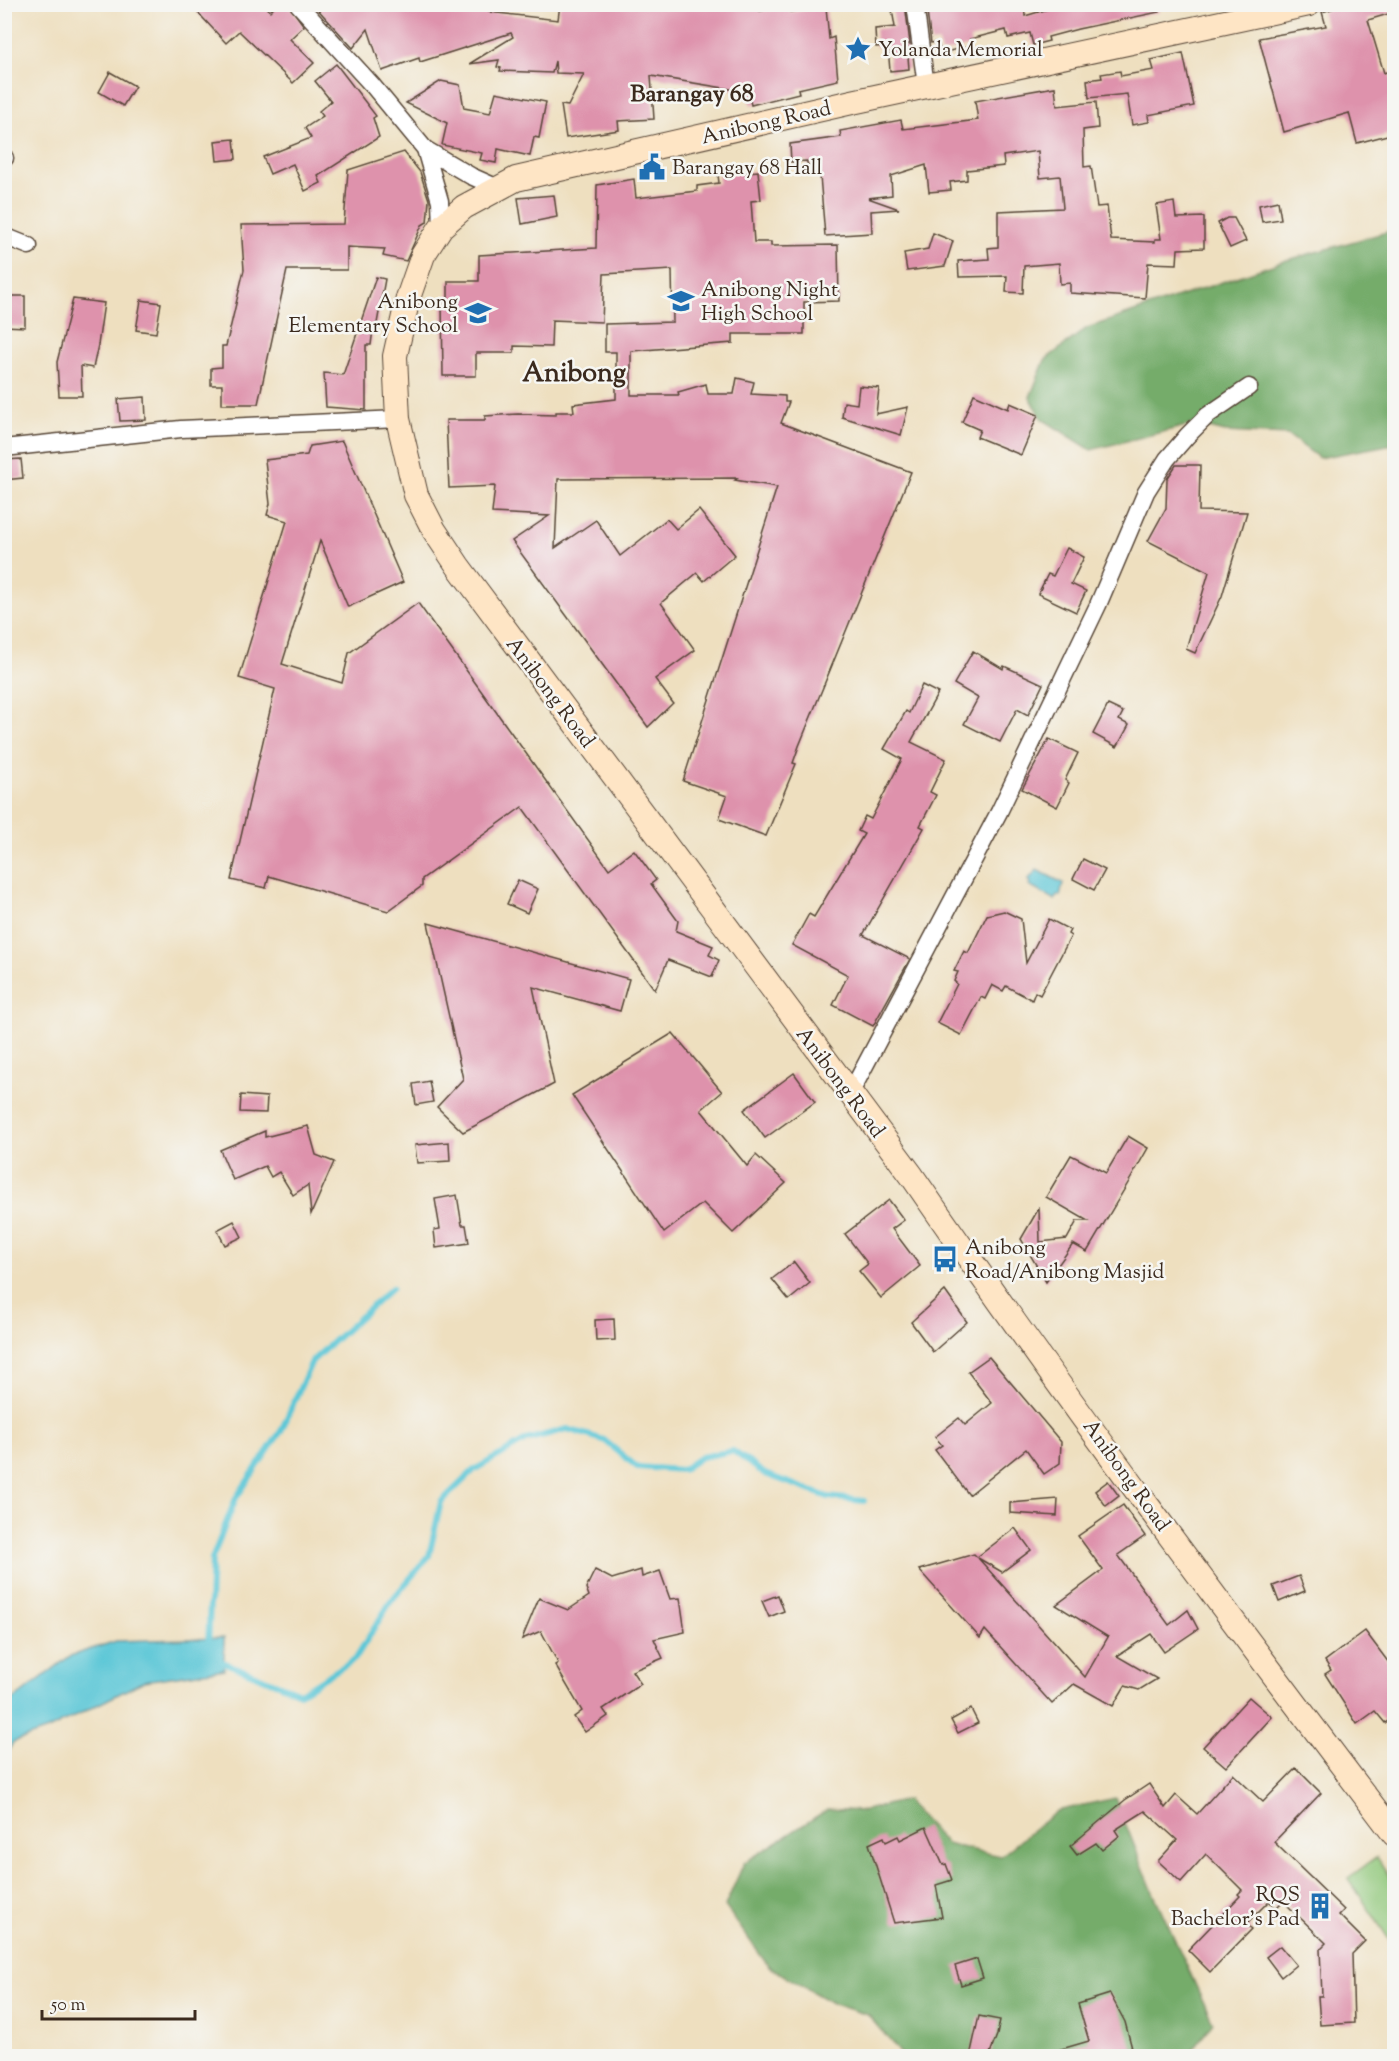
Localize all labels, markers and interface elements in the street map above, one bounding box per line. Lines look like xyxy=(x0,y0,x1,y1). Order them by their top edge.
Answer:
place icon: Yolanda Memorial xyxy=(843,34,873,64)
place label: Yolanda Memorial xyxy=(878,36,1043,66)
district label: Barangay 68 xyxy=(630,78,754,112)
street label: Anibong Road xyxy=(699,94,834,153)
public building icon: Barangay 68 Hall xyxy=(637,152,667,182)
place label: Barangay 68 Hall xyxy=(672,154,823,184)
place label: Anibong Night High School xyxy=(701,276,838,330)
school or university icon: Anibong Night High School xyxy=(666,286,696,316)
place label: Anibong Elementary School xyxy=(289,288,458,342)
school or university icon: Anibong Elementary School xyxy=(463,298,493,328)
district label: Anibong xyxy=(522,355,626,394)
street label: Anibong Road xyxy=(498,631,601,755)
street label: Anibong Road xyxy=(788,1021,891,1145)
place label: Anibong Road/Anibong Masjid xyxy=(965,1234,1165,1288)
bus stop icon: Anibong Road/Anibong Masjid xyxy=(930,1244,960,1274)
street label: Anibong Road xyxy=(1074,1414,1176,1539)
place label: RQS Bachelor's Pad xyxy=(1171,1881,1300,1935)
building icon: RQS Bachelor's Pad xyxy=(1305,1891,1335,1921)
scale bar xyxy=(42,1983,195,2021)
text: 50 m xyxy=(50,1993,86,2019)

